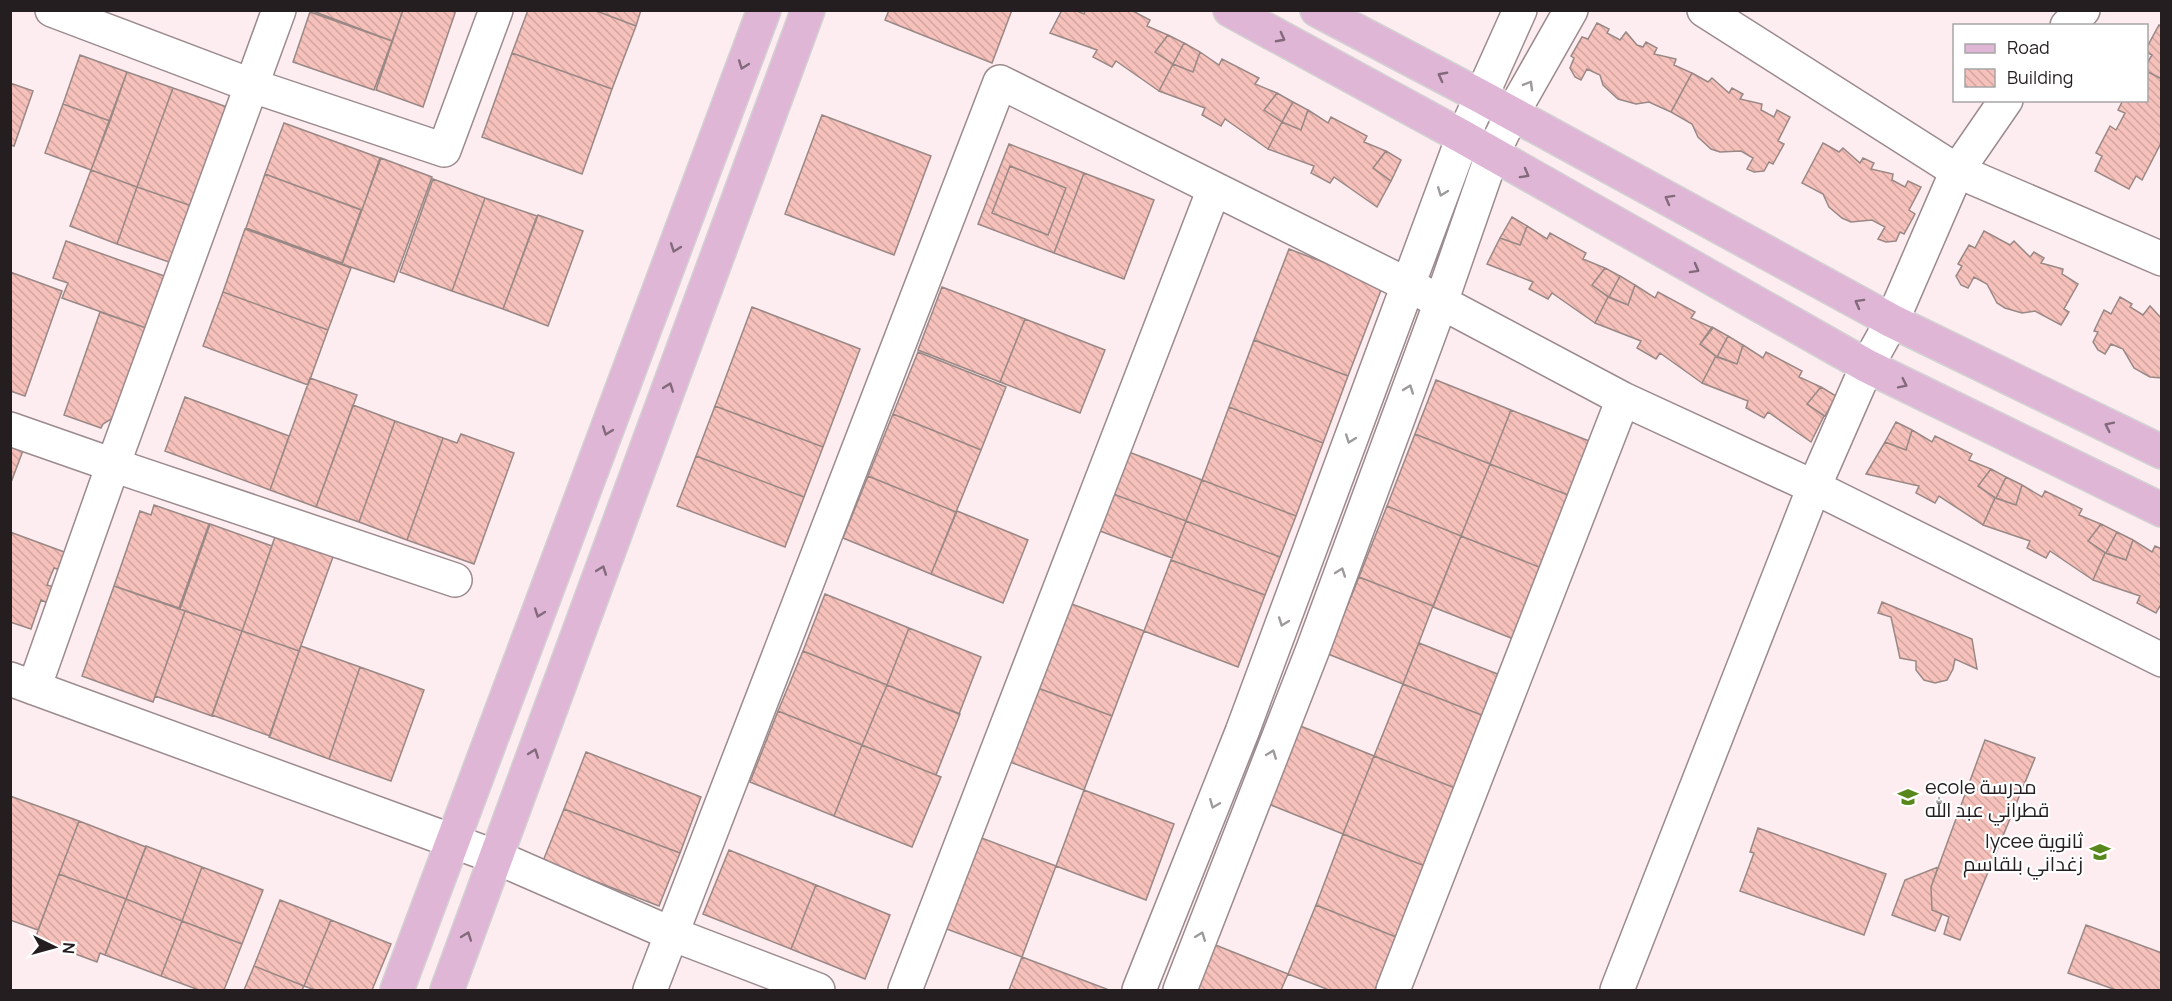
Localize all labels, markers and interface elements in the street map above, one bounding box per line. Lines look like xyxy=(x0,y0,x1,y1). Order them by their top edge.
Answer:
legend xyxy=(1953,24,2148,102)
one-way arrow xyxy=(1275,31,1286,42)
text: Road xyxy=(2007,35,2050,59)
one-way arrow xyxy=(738,59,751,70)
text: Building xyxy=(2007,65,2073,89)
one-way arrow xyxy=(1437,72,1448,84)
one-way arrow xyxy=(1522,81,1533,91)
one-way arrow xyxy=(1519,167,1529,178)
one-way arrow xyxy=(1437,186,1450,196)
one-way arrow xyxy=(1665,195,1675,206)
one-way arrow xyxy=(670,242,682,253)
one-way arrow xyxy=(1689,262,1699,274)
one-way arrow xyxy=(1854,298,1865,310)
one-way arrow xyxy=(1896,376,1907,388)
one-way arrow xyxy=(662,382,674,393)
one-way arrow xyxy=(1402,384,1415,395)
one-way arrow xyxy=(2104,422,2115,433)
one-way arrow xyxy=(602,424,614,435)
one-way arrow xyxy=(1345,433,1358,444)
one-way arrow xyxy=(594,565,607,575)
one-way arrow xyxy=(1334,567,1347,578)
one-way arrow xyxy=(533,607,546,618)
one-way arrow xyxy=(1278,616,1290,627)
one-way arrow xyxy=(527,748,540,758)
one-way arrow xyxy=(1265,749,1277,760)
place label: ecole مدرسة قطراني عبد الله xyxy=(1925,773,2049,826)
school or university icon: ecole مدرسة قطراني عبد الله xyxy=(1896,785,1920,809)
one-way arrow xyxy=(1208,798,1221,809)
place label: lycee ثانوية زغداني بلقاسم xyxy=(1963,827,2084,880)
school or university icon: lycee ثانوية زغداني بلقاسم xyxy=(2088,840,2112,864)
north arrow xyxy=(24,917,84,977)
one-way arrow xyxy=(460,931,472,942)
one-way arrow xyxy=(1194,931,1206,942)
text: N xyxy=(57,942,80,955)

